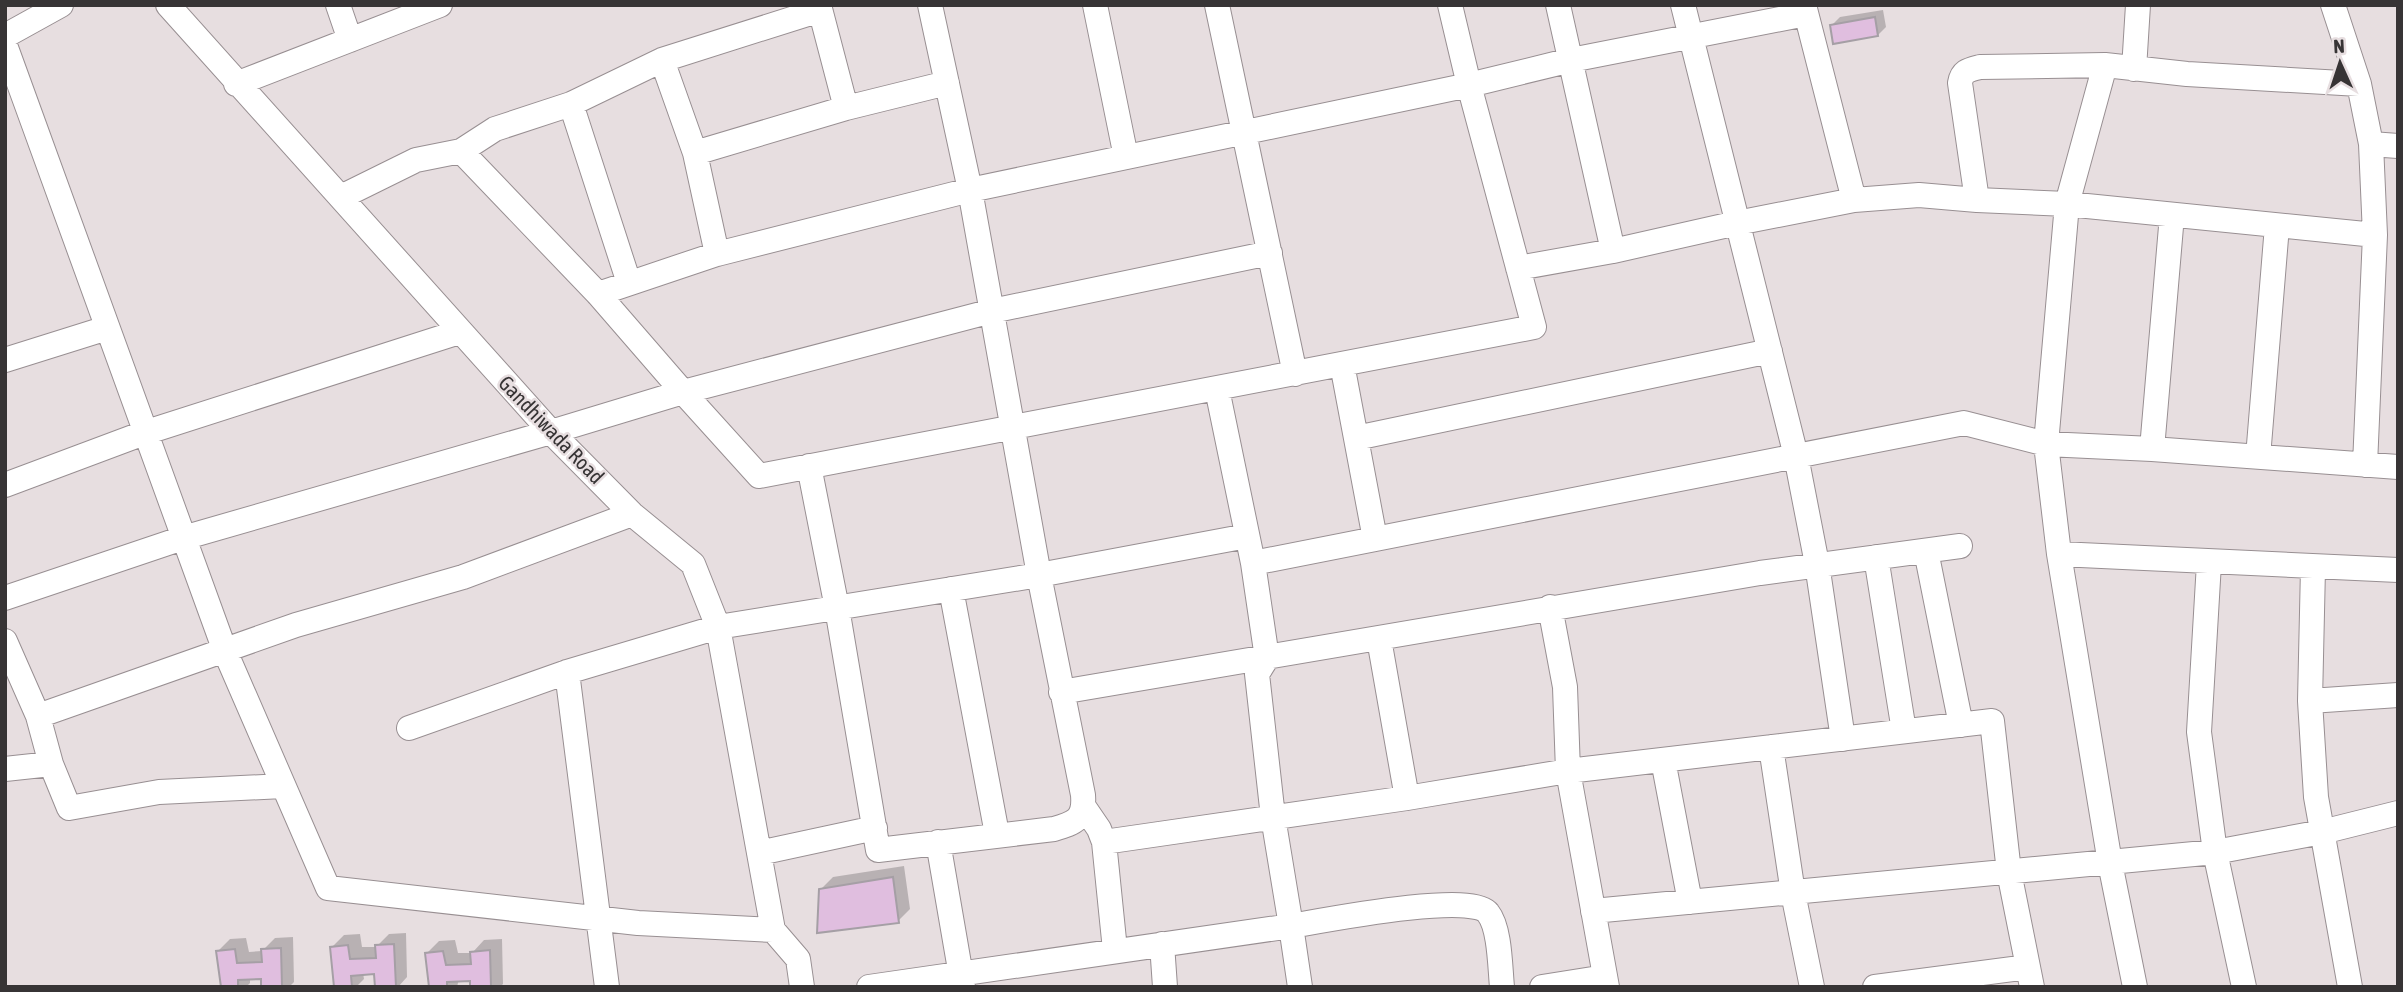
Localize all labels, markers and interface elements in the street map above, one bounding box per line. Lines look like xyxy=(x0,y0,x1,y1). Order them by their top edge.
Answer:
north arrow xyxy=(2305,28,2375,98)
text: N xyxy=(2333,35,2345,57)
street label: Gandhiwada Road xyxy=(494,370,609,488)

